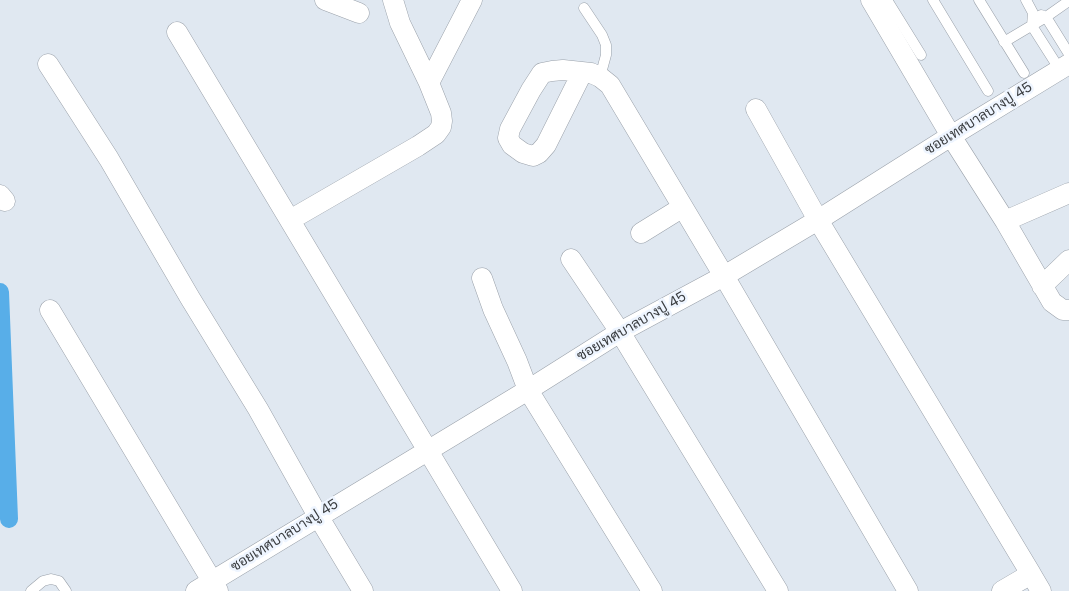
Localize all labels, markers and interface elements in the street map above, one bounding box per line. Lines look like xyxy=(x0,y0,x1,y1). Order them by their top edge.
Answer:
street label: ซอยเทศบาลบางปู 45 xyxy=(922,79,1036,159)
street label: ซอยเทศบาลบางปู 45 xyxy=(574,289,690,365)
street label: ซอยเทศบาลบางปู 45 xyxy=(228,496,342,576)

